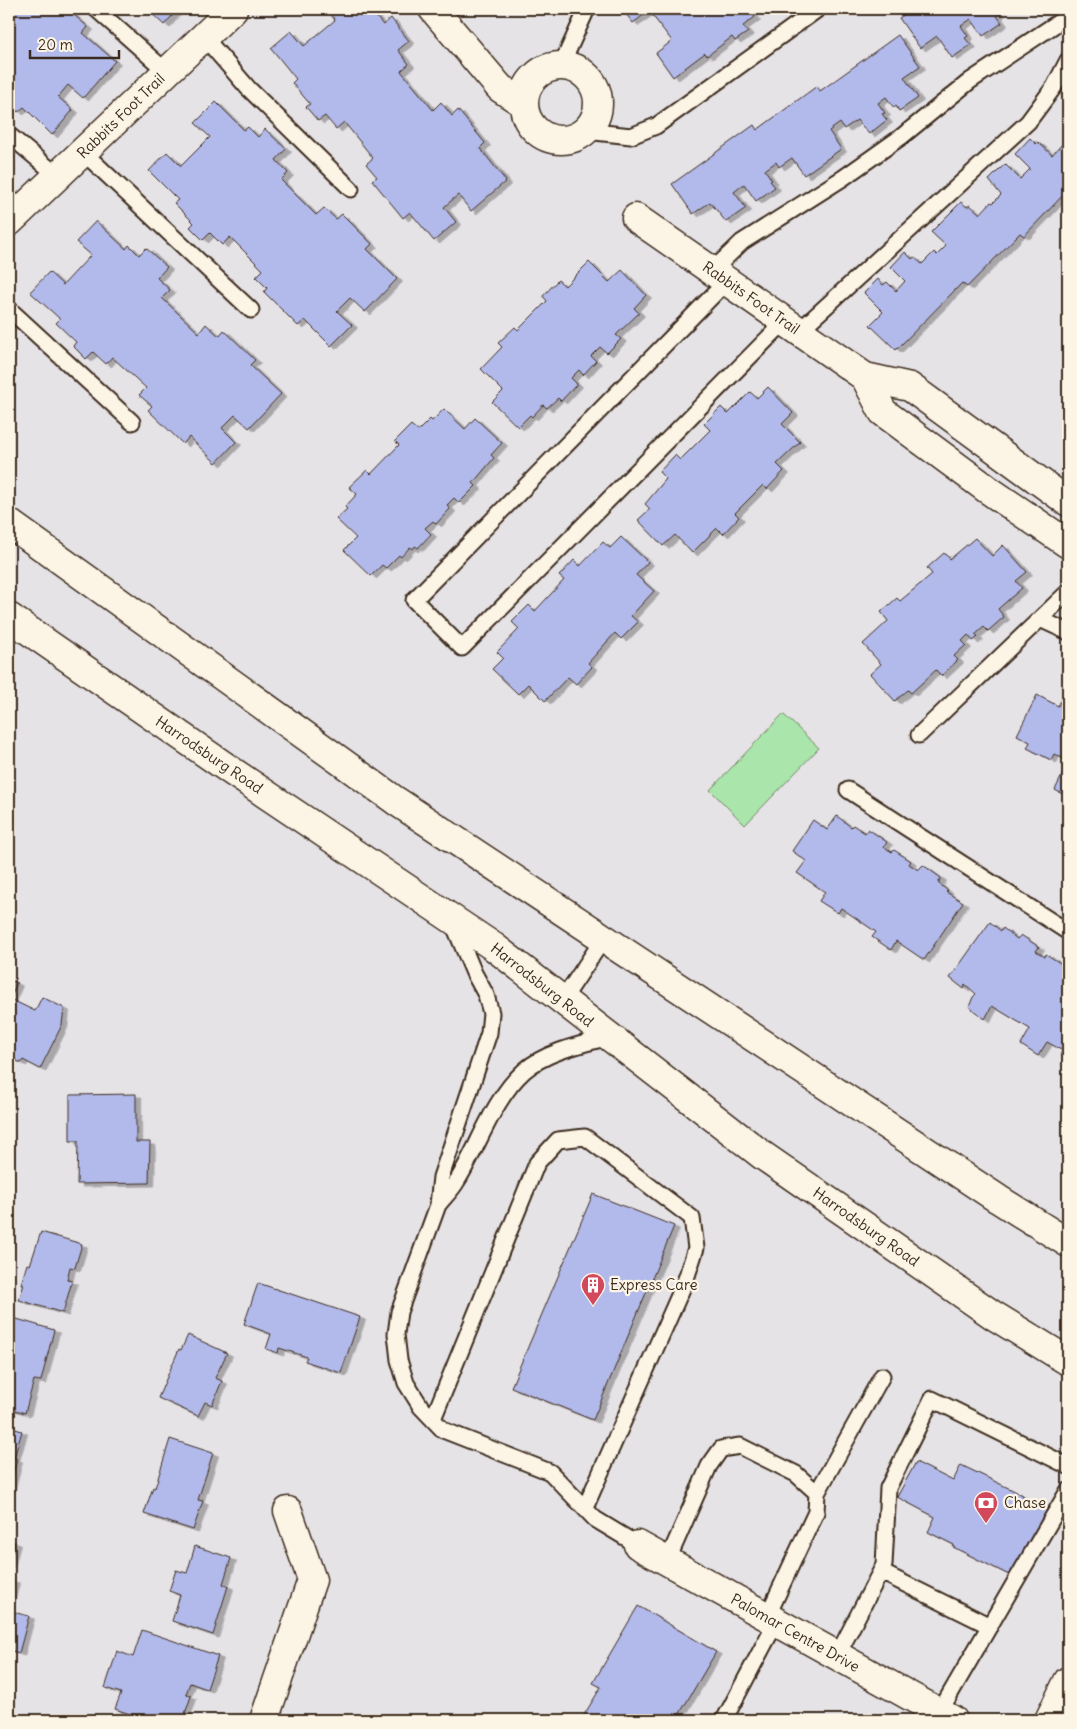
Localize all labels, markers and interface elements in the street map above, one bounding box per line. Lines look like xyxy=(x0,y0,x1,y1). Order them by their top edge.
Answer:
scale bar xyxy=(30,28,119,60)
text: 20 m xyxy=(38,35,73,54)
street label: Rabbits Foot Trail xyxy=(73,69,169,162)
street label: Rabbits Foot Trail xyxy=(699,257,804,338)
street label: Harrodsburg Road xyxy=(152,712,267,798)
street label: Harrodsburg Road xyxy=(487,938,598,1031)
street label: Harrodsburg Road xyxy=(809,1183,923,1270)
building icon: Express Care xyxy=(580,1272,606,1306)
place label: Express Care xyxy=(610,1275,698,1294)
bank icon: Chase xyxy=(973,1490,999,1524)
place label: Chase xyxy=(1004,1493,1046,1512)
street label: Palomar Centre Drive xyxy=(727,1589,863,1676)

